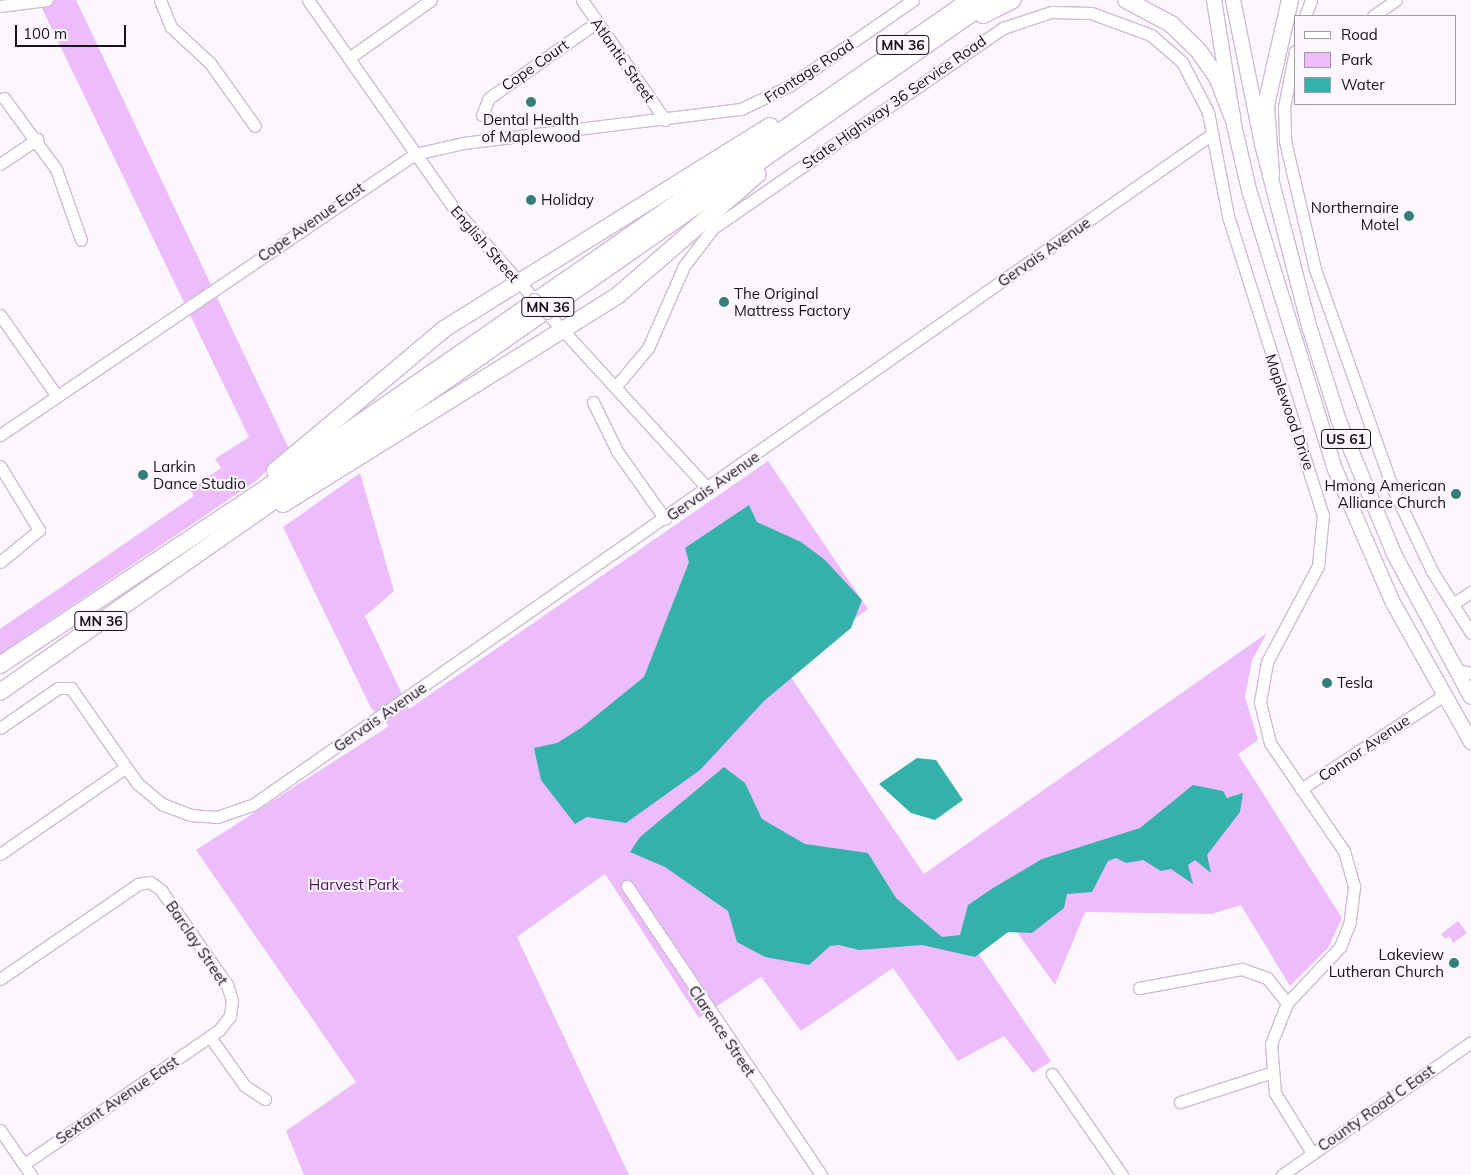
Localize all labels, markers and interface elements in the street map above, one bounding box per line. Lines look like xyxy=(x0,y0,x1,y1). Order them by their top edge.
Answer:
street label: Atlantic Street xyxy=(587,14,659,106)
scale bar xyxy=(18,15,129,47)
legend xyxy=(1294,15,1456,105)
text: 100 m xyxy=(23,24,67,43)
text: Road xyxy=(1341,25,1378,44)
street label: State Highway 36 Service Road xyxy=(799,31,989,173)
road number: MN 36 xyxy=(876,34,930,56)
street label: Cope Court xyxy=(498,35,572,95)
street label: Frontage Road xyxy=(761,35,857,107)
text: Park xyxy=(1341,50,1373,69)
text: Water xyxy=(1341,75,1385,94)
marker: Dental Health of Maplewood xyxy=(525,96,537,108)
place label: Dental Health of Maplewood xyxy=(481,110,581,145)
street label: Cope Avenue East xyxy=(254,179,368,265)
place label: Holiday xyxy=(541,191,594,209)
marker: Holiday xyxy=(525,194,537,206)
place label: Northernaire Motel xyxy=(1311,198,1399,233)
street label: English Street xyxy=(447,202,523,286)
marker: Northernaire Motel xyxy=(1403,210,1415,222)
street label: Gervais Avenue xyxy=(994,213,1094,291)
place label: The Original Mattress Factory xyxy=(734,284,851,319)
road number: MN 36 xyxy=(520,296,576,318)
marker: The Original Mattress Factory xyxy=(718,296,730,308)
street label: Maplewood Drive xyxy=(1262,352,1318,472)
road number: US 61 xyxy=(1320,428,1372,450)
street label: Gervais Avenue xyxy=(663,447,763,525)
place label: Larkin Dance Studio xyxy=(153,457,246,492)
marker: Larkin Dance Studio xyxy=(137,469,149,481)
place label: Hmong American Alliance Church xyxy=(1325,476,1446,511)
marker: Hmong American Alliance Church xyxy=(1450,488,1462,500)
road number: MN 36 xyxy=(74,610,128,632)
place label: Tesla xyxy=(1337,674,1373,692)
marker: Tesla xyxy=(1321,677,1333,689)
street label: Gervais Avenue xyxy=(330,678,430,756)
street label: Connor Avenue xyxy=(1315,711,1413,785)
park label: Harvest Park xyxy=(309,876,399,894)
street label: Barclay Street xyxy=(162,897,232,989)
place label: Lakeview Lutheran Church xyxy=(1329,945,1444,980)
marker: Lakeview Lutheran Church xyxy=(1448,957,1460,969)
street label: Clarence Street xyxy=(685,982,759,1080)
street label: Sextant Avenue East xyxy=(52,1052,182,1148)
street label: County Road C East xyxy=(1314,1061,1438,1155)

